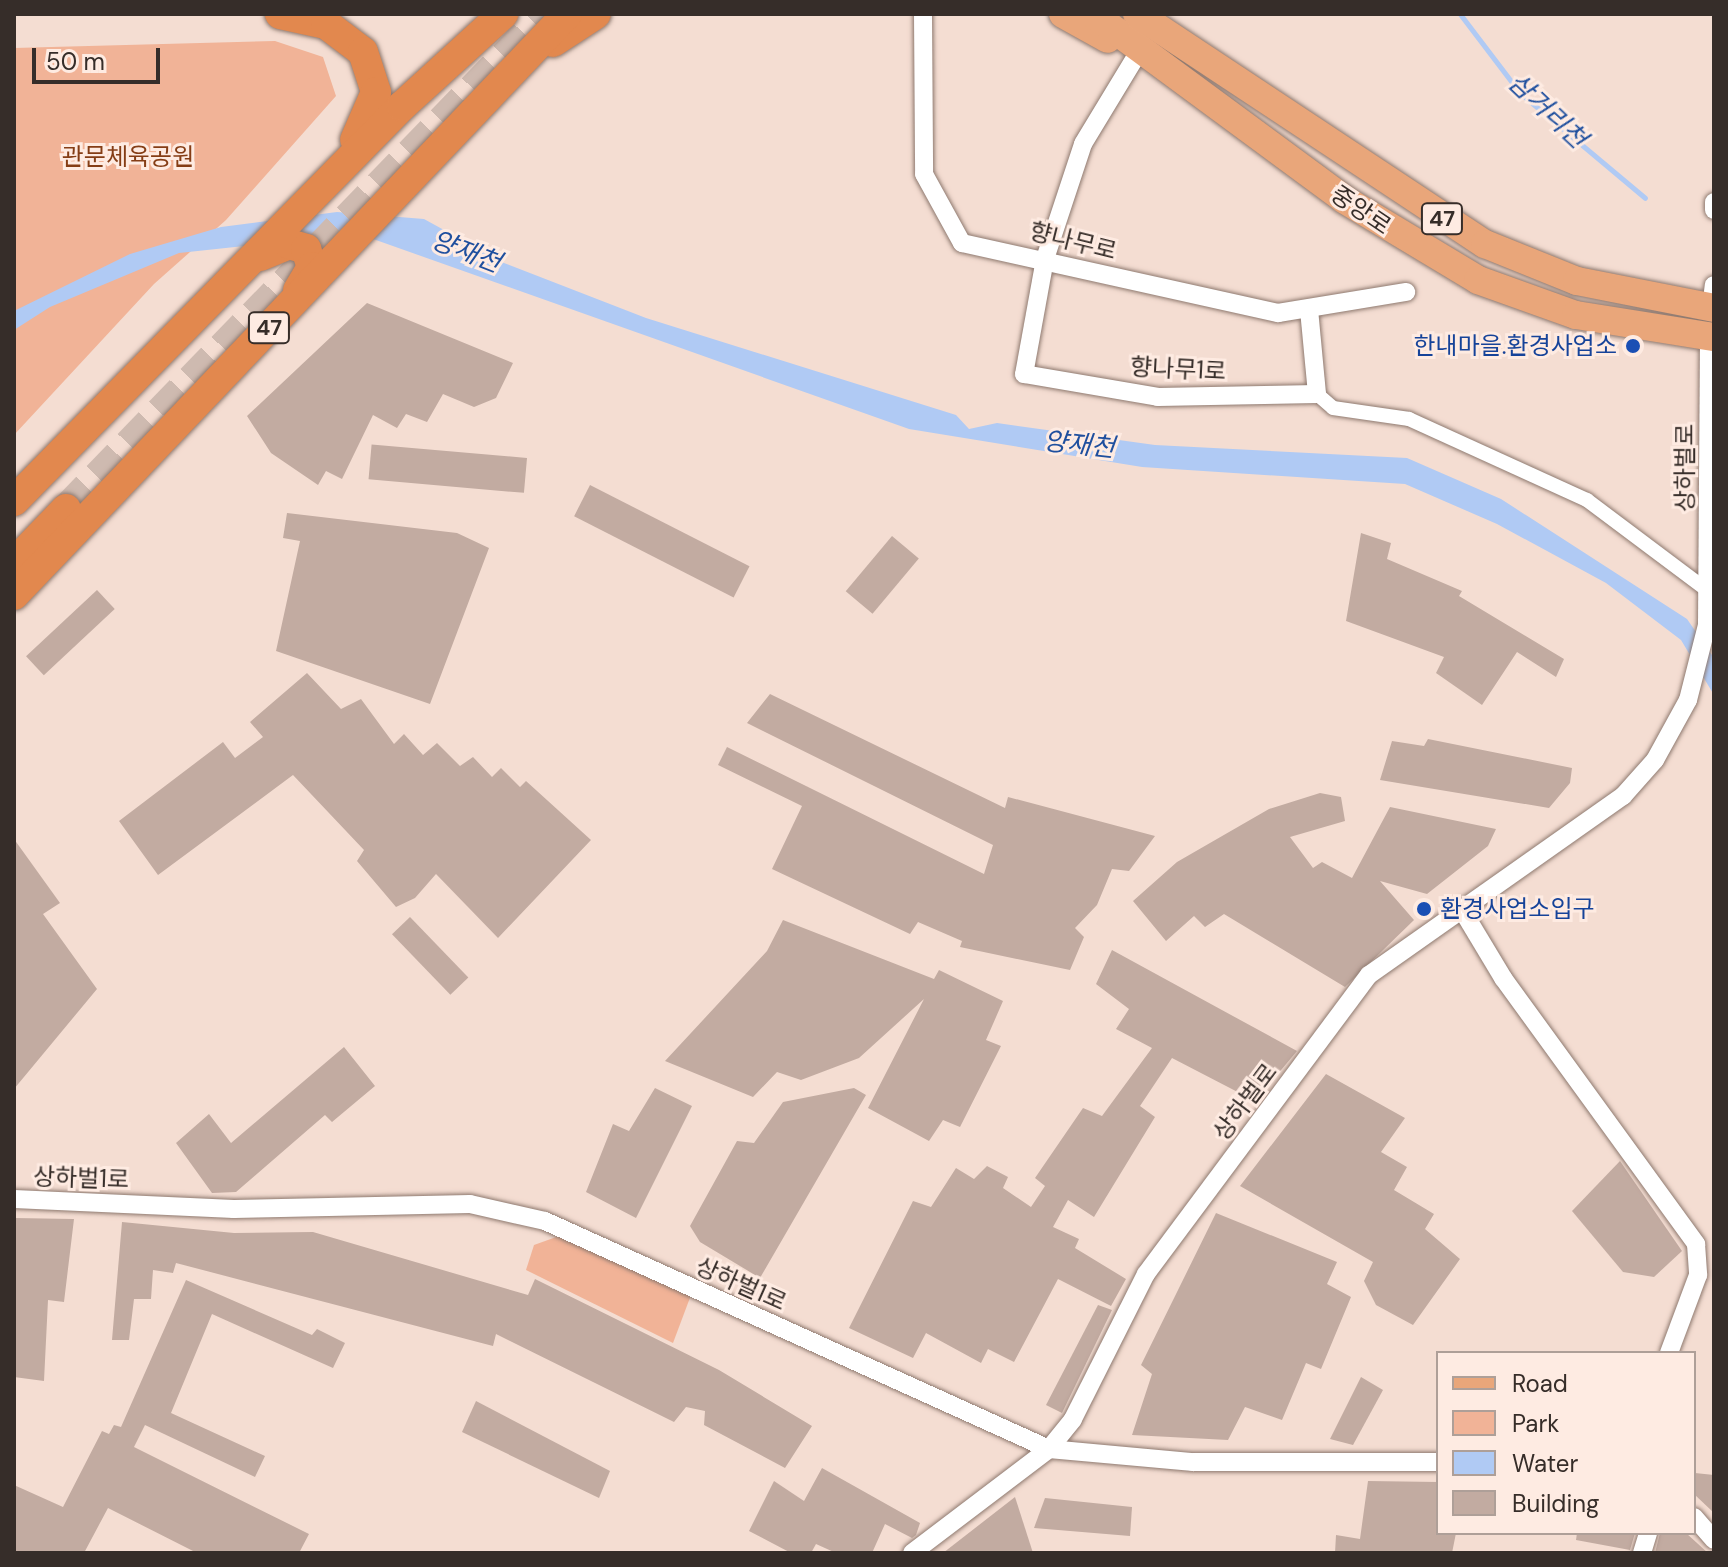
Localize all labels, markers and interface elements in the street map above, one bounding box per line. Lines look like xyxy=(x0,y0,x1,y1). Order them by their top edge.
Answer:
scale bar xyxy=(36,32,164,82)
text: 50 m xyxy=(46,46,105,77)
water label: 삼거리천 xyxy=(1501,67,1593,155)
park label: 관문체육공원 xyxy=(62,143,194,171)
street label: 중앙로 xyxy=(1325,180,1397,240)
road number: 47 xyxy=(1420,201,1464,237)
street label: 향나무로 xyxy=(1027,216,1119,266)
water label: 양재천 xyxy=(427,225,505,279)
road number: 47 xyxy=(247,310,291,346)
place label: 한내마을.환경사업소 xyxy=(1414,332,1617,360)
marker: 한내마을.환경사업소 xyxy=(1624,337,1642,355)
street label: 향나무1로 xyxy=(1129,352,1227,386)
street label: 상하벌로 xyxy=(1671,424,1699,512)
water label: 양재천 xyxy=(1042,426,1116,464)
place label: 환경사업소입구 xyxy=(1440,895,1595,923)
marker: 환경사업소입구 xyxy=(1415,900,1433,918)
street label: 상하벌로 xyxy=(1207,1058,1283,1146)
street label: 상하벌1로 xyxy=(33,1162,129,1194)
street label: 상하벌1로 xyxy=(691,1251,791,1317)
legend xyxy=(1436,1351,1696,1535)
text: Road xyxy=(1512,1368,1568,1399)
text: Park xyxy=(1512,1408,1559,1439)
text: Water xyxy=(1512,1448,1578,1479)
text: Building xyxy=(1512,1488,1599,1519)

